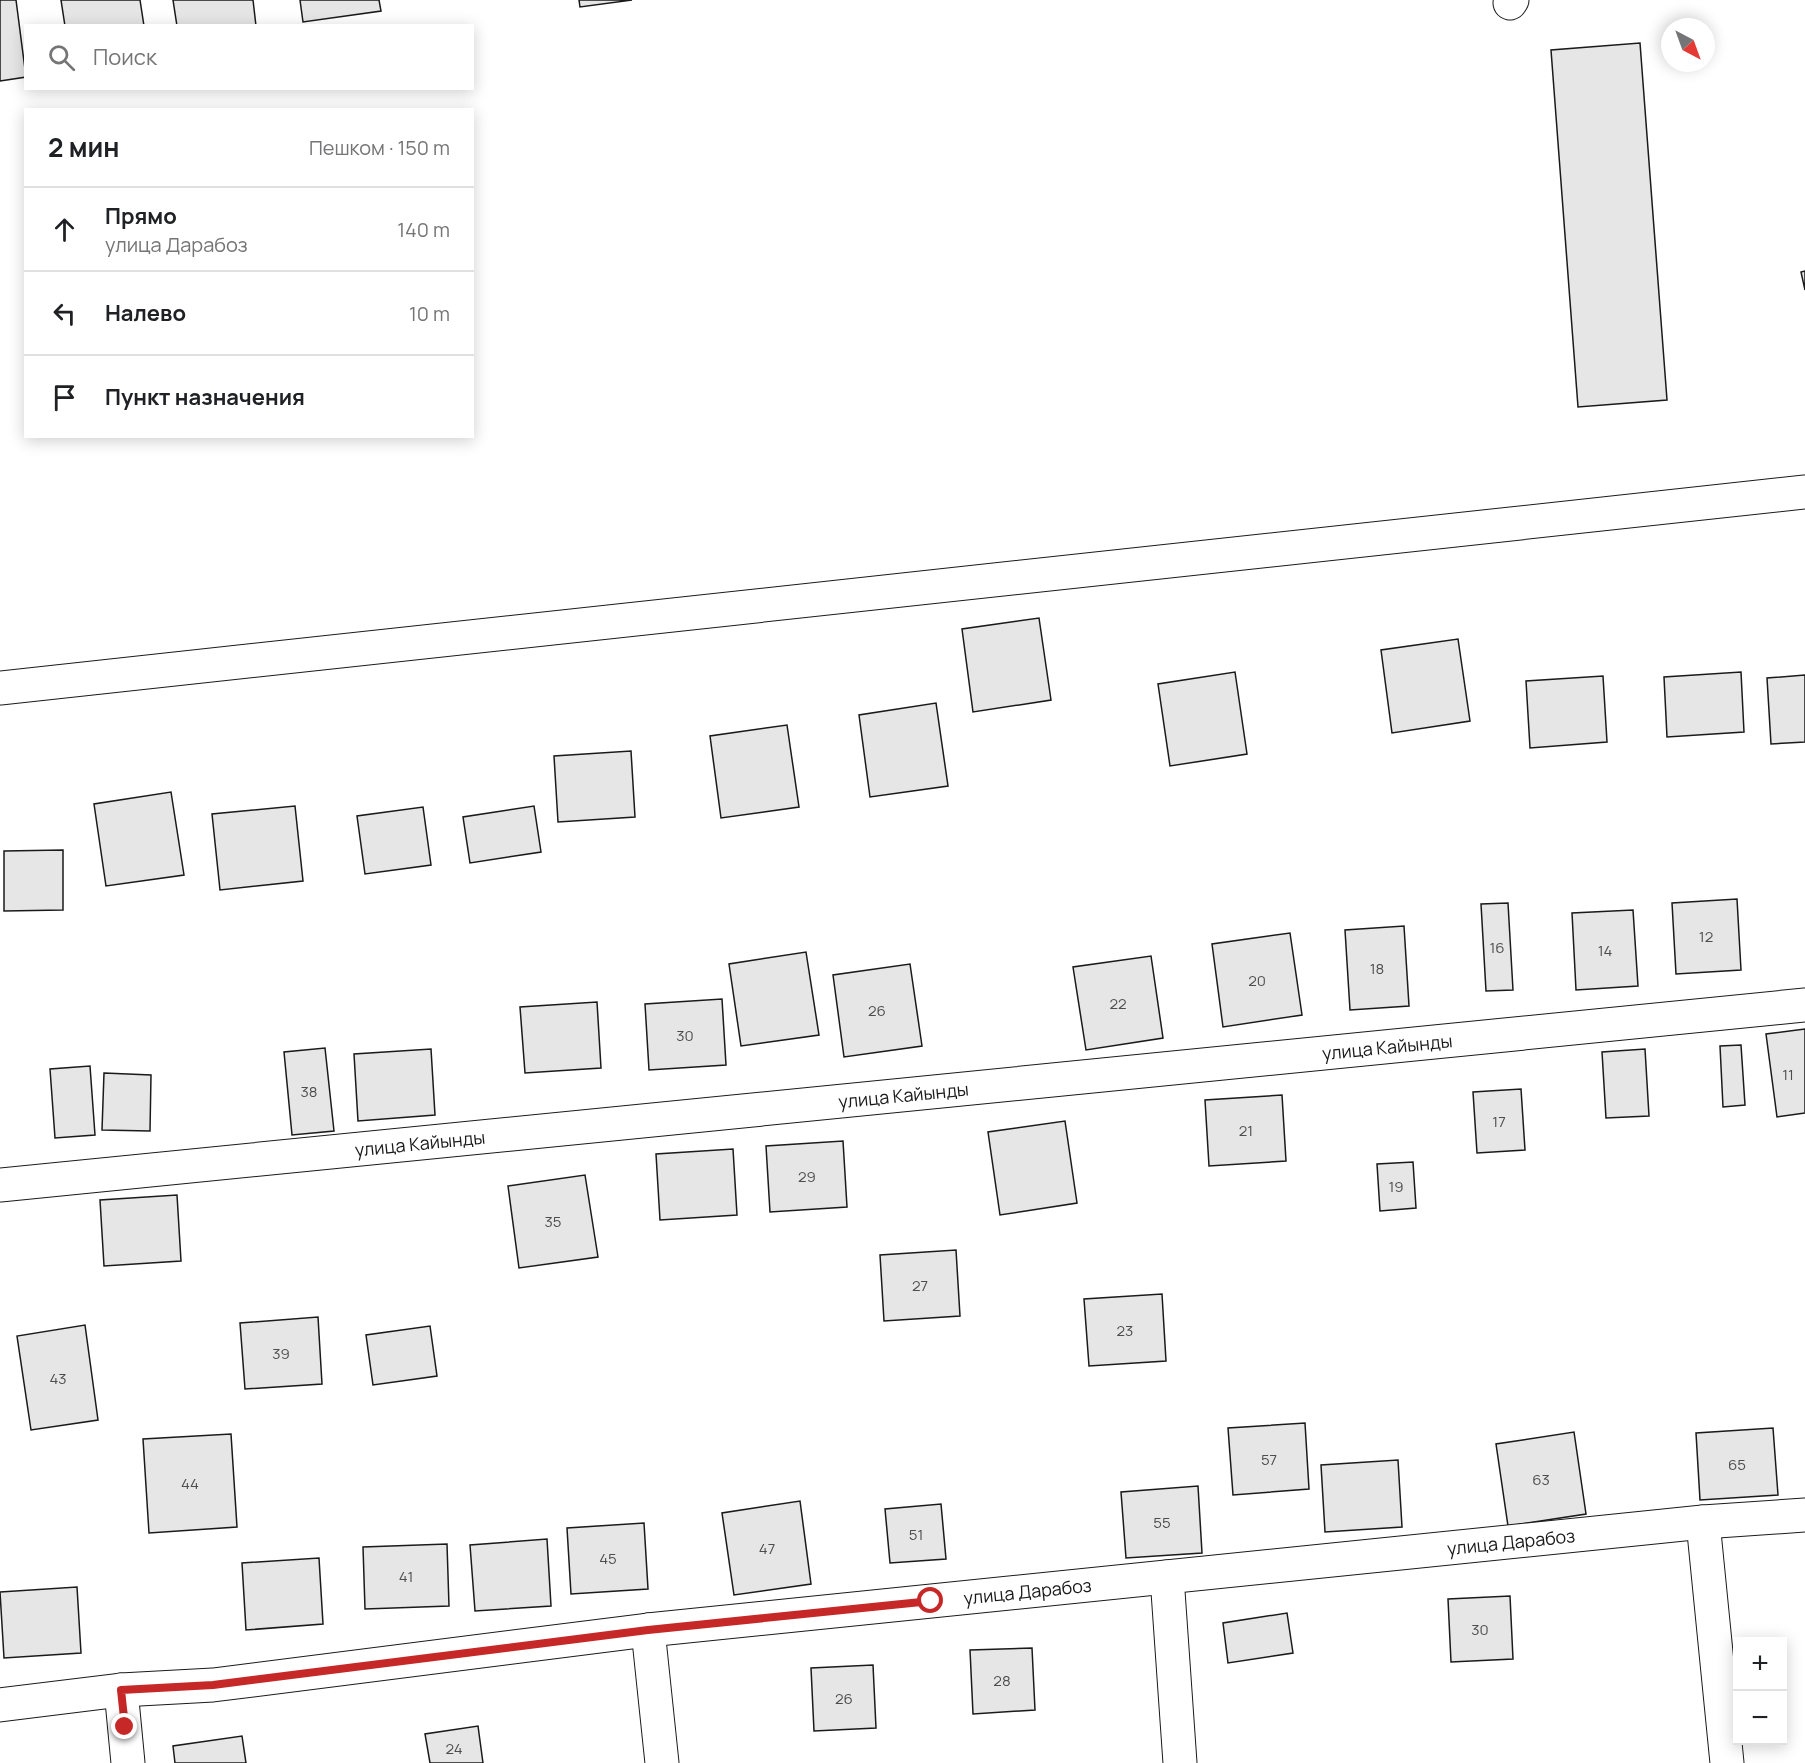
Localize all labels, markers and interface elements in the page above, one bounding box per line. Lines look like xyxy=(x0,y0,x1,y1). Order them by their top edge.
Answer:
north arrow xyxy=(1661,18,1715,72)
search box xyxy=(24,24,474,90)
icon: search xyxy=(45,41,78,74)
text: Поиск xyxy=(93,42,157,72)
text: 2 мин xyxy=(48,129,120,165)
text: Пешком · 150 m xyxy=(309,134,450,161)
text: Прямо xyxy=(105,201,177,231)
icon: ahead xyxy=(48,213,81,246)
text: 140 m xyxy=(397,216,450,243)
text: улица Дарабоз xyxy=(105,231,248,258)
icon: left xyxy=(48,297,81,330)
text: Налево xyxy=(105,298,186,328)
text: 10 m xyxy=(409,300,450,327)
icon: arrive xyxy=(48,381,81,414)
text: Пункт назначения xyxy=(105,382,305,412)
house number: 12 xyxy=(1699,926,1713,947)
house number: 16 xyxy=(1489,937,1505,958)
house number: 14 xyxy=(1598,940,1612,961)
house number: 18 xyxy=(1370,958,1384,979)
house number: 20 xyxy=(1248,970,1266,991)
house number: 22 xyxy=(1109,993,1127,1014)
house number: 26 xyxy=(868,1000,886,1021)
house number: 30 xyxy=(676,1025,694,1046)
street label: улица Кайынды xyxy=(1321,1028,1453,1065)
house number: 11 xyxy=(1782,1064,1794,1085)
street label: улица Кайынды xyxy=(837,1076,970,1113)
house number: 38 xyxy=(300,1081,318,1102)
house number: 17 xyxy=(1492,1111,1506,1132)
house number: 21 xyxy=(1239,1120,1253,1141)
street label: улица Кайынды xyxy=(354,1125,486,1162)
house number: 29 xyxy=(798,1166,816,1187)
house number: 19 xyxy=(1388,1176,1404,1197)
house number: 35 xyxy=(545,1211,561,1232)
house number: 27 xyxy=(912,1275,928,1296)
house number: 23 xyxy=(1117,1320,1133,1341)
house number: 39 xyxy=(272,1343,290,1364)
house number: 43 xyxy=(49,1368,67,1389)
house number: 57 xyxy=(1261,1449,1277,1470)
house number: 65 xyxy=(1728,1454,1746,1475)
house number: 63 xyxy=(1532,1469,1550,1490)
house number: 44 xyxy=(181,1473,199,1494)
house number: 55 xyxy=(1153,1512,1171,1533)
street label: улица Дарабоз xyxy=(1446,1523,1576,1560)
house number: 51 xyxy=(909,1524,923,1545)
house number: 47 xyxy=(759,1538,775,1559)
house number: 45 xyxy=(599,1548,617,1569)
house number: 41 xyxy=(399,1566,413,1587)
street label: улица Дарабоз xyxy=(962,1573,1093,1610)
route start xyxy=(917,1587,943,1613)
house number: 30 xyxy=(1471,1619,1489,1640)
map controls xyxy=(1733,1637,1787,1745)
button: + xyxy=(1733,1637,1787,1691)
house number: 28 xyxy=(993,1670,1011,1691)
house number: 26 xyxy=(835,1688,853,1709)
button: − xyxy=(1733,1691,1787,1745)
route end xyxy=(111,1713,137,1739)
house number: 24 xyxy=(445,1738,463,1759)

